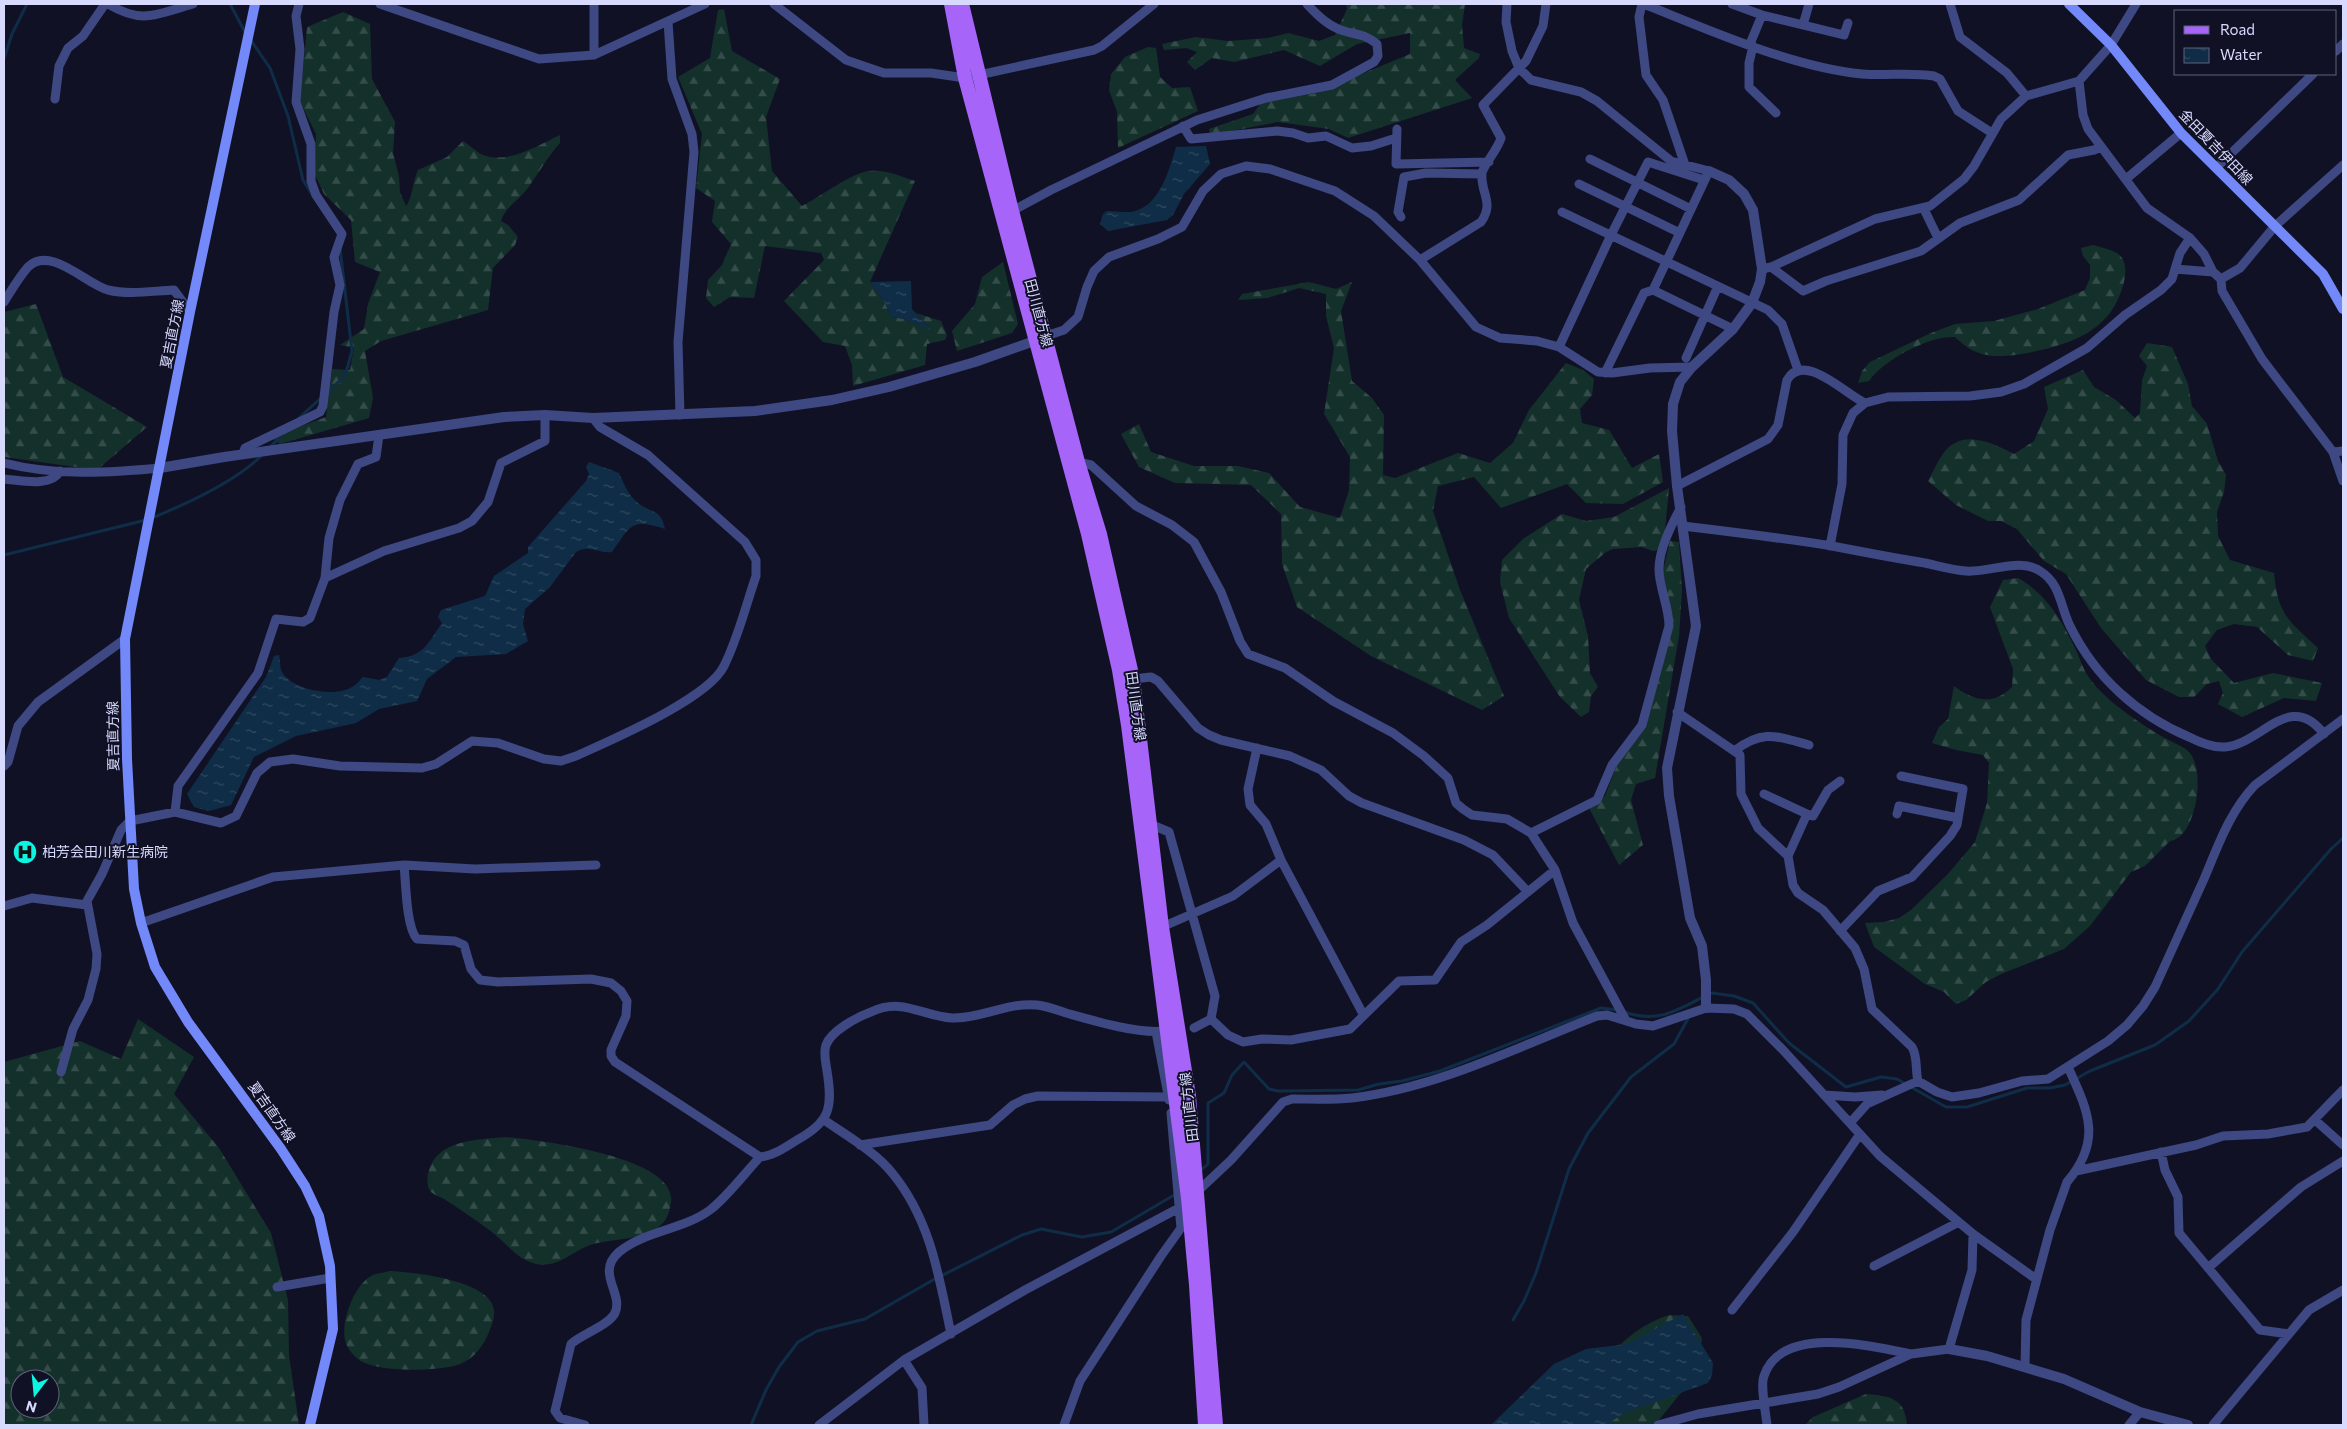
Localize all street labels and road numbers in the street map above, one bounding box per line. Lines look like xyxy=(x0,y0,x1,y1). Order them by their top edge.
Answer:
street label: 金田夏吉伊田線 xyxy=(2176,106,2257,188)
street label: 田川直方線 xyxy=(1022,277,1057,349)
street label: 夏吉直方線 xyxy=(156,298,187,370)
street label: 田川直方線 xyxy=(1123,670,1150,742)
street label: 夏吉直方線 xyxy=(103,701,122,771)
street label: 田川直方線 xyxy=(1176,1071,1201,1143)
street label: 夏吉直方線 xyxy=(245,1078,299,1145)

